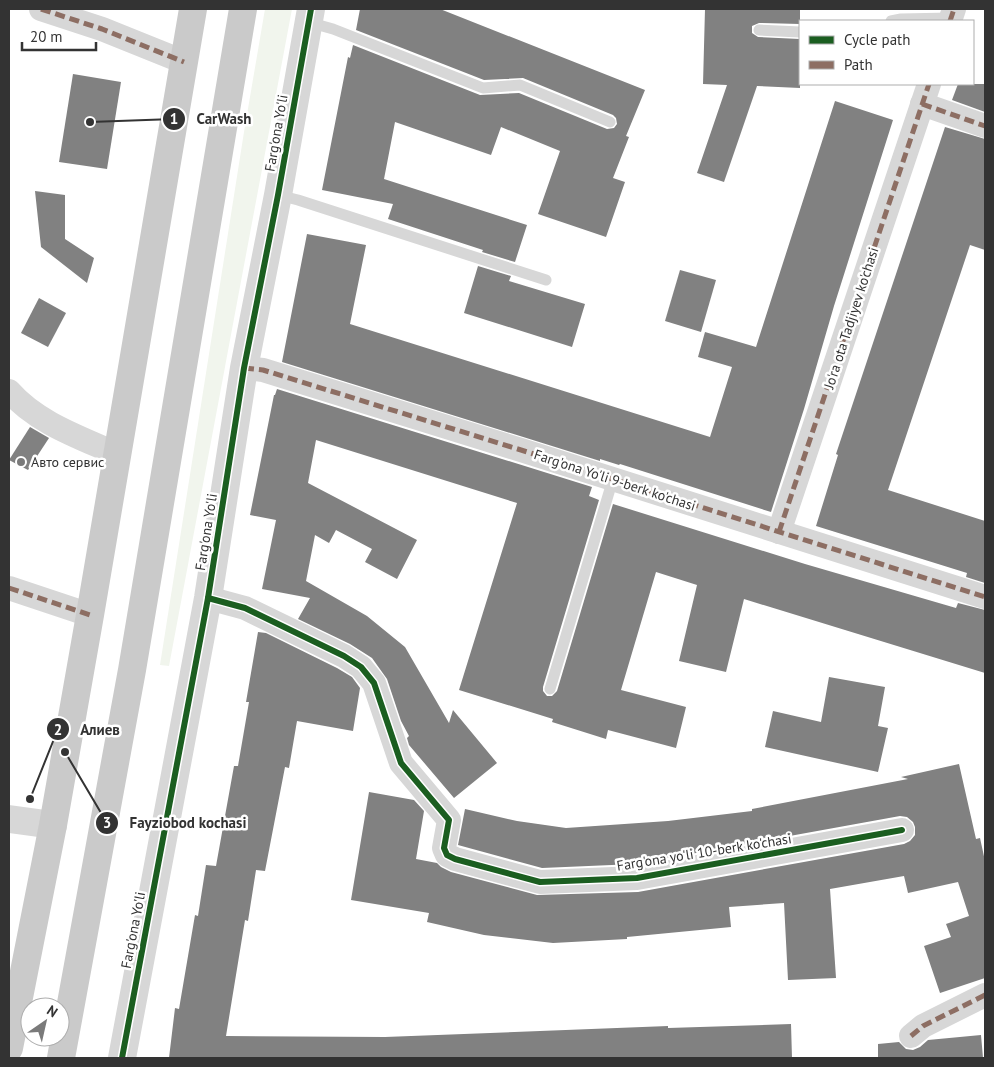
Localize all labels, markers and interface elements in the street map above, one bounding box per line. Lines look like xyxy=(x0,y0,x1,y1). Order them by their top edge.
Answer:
scale bar xyxy=(22,20,96,52)
legend xyxy=(799,20,974,85)
text: 20 m xyxy=(30,27,63,46)
text: Cycle path xyxy=(844,30,910,49)
text: Path xyxy=(844,55,873,74)
street label: Farg'ona Yo'li xyxy=(260,93,292,173)
callout: CarWash xyxy=(162,104,262,134)
text: 1 xyxy=(170,109,178,128)
text: CarWash xyxy=(196,109,252,128)
street label: Jo'ra ota Tadjiyev ko'chasi xyxy=(819,245,882,392)
street label: Farg'ona Yo'li 9-berk ko'chasi xyxy=(532,445,698,515)
place label: Авто сервис xyxy=(31,453,104,471)
marker: Авто сервис xyxy=(15,456,27,468)
street label: Farg'ona Yo'li xyxy=(191,492,221,572)
callout: Алиев xyxy=(45,714,130,744)
text: 2 xyxy=(54,720,62,739)
text: Алиев xyxy=(80,720,120,739)
callout: Fayziobod kochasi xyxy=(94,808,256,838)
text: 3 xyxy=(103,813,111,832)
text: Fayziobod kochasi xyxy=(130,813,246,832)
street label: Farg'ona yo'li 10-berk ko'chasi xyxy=(615,829,793,875)
street label: Farg'ona Yo'li xyxy=(117,890,149,970)
north arrow xyxy=(20,997,70,1047)
text: N xyxy=(43,1001,61,1021)

